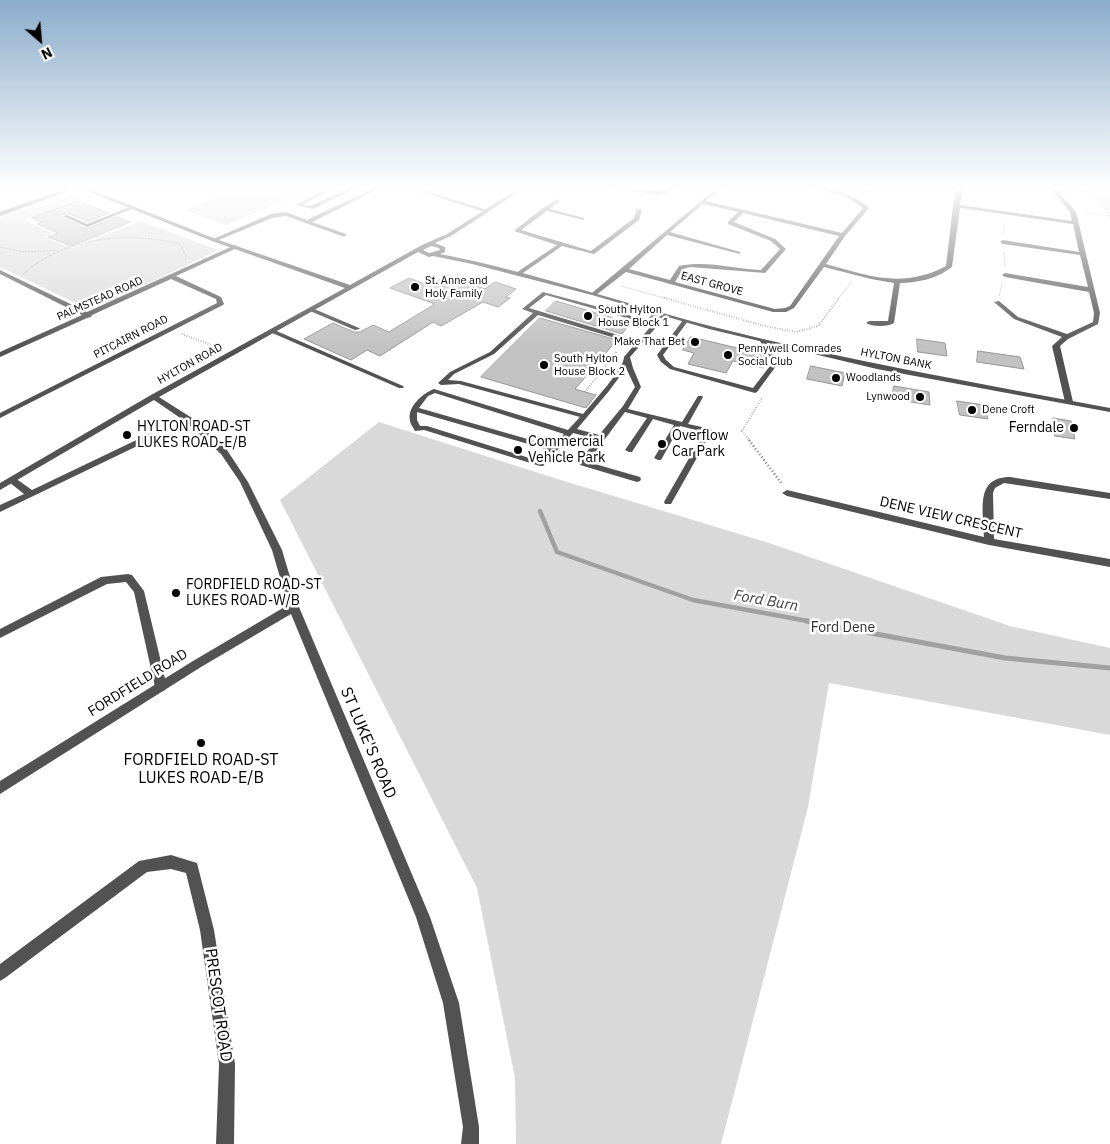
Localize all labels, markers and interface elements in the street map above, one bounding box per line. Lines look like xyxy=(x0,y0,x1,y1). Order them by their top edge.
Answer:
north arrow xyxy=(15,15,65,65)
text: N xyxy=(38,43,55,64)
street label: EAST GROVE xyxy=(679,269,745,299)
street label: PALMSTEAD ROAD xyxy=(55,274,145,324)
place label: St. Anne and Holy Family xyxy=(425,274,488,300)
marker: St. Anne and Holy Family xyxy=(409,281,421,293)
place label: South Hylton House Block 1 xyxy=(598,303,669,329)
marker: South Hylton House Block 1 xyxy=(582,310,594,322)
street label: PITCAIRN ROAD xyxy=(92,313,170,361)
place label: Make That Bet xyxy=(614,335,685,349)
marker: Make That Bet xyxy=(689,336,701,348)
street label: HYLTON ROAD xyxy=(155,341,225,387)
place label: Pennywell Comrades Social Club xyxy=(738,342,842,368)
street label: HYLTON BANK xyxy=(859,346,933,372)
marker: Pennywell Comrades Social Club xyxy=(722,349,734,361)
place label: South Hylton House Block 2 xyxy=(554,352,625,378)
marker: South Hylton House Block 2 xyxy=(538,359,550,371)
place label: Woodlands xyxy=(846,371,901,385)
marker: Woodlands xyxy=(830,372,842,384)
place label: Lynwood xyxy=(866,390,910,404)
marker: Lynwood xyxy=(914,391,926,403)
place label: Dene Croft xyxy=(982,403,1035,417)
marker: Dene Croft xyxy=(966,404,978,416)
place label: HYLTON ROAD-ST LUKES ROAD-E/B xyxy=(137,419,250,452)
place label: Ferndale xyxy=(1009,420,1064,436)
marker: Ferndale xyxy=(1068,422,1080,434)
place label: Overflow Car Park xyxy=(672,428,728,461)
marker: HYLTON ROAD-ST LUKES ROAD-E/B xyxy=(121,429,133,441)
place label: Commercial Vehicle Park xyxy=(528,434,605,467)
marker: Overflow Car Park xyxy=(656,438,668,450)
marker: Commercial Vehicle Park xyxy=(512,444,524,456)
street label: DENE VIEW CRESCENT xyxy=(878,493,1024,543)
place label: FORDFIELD ROAD-ST LUKES ROAD-W/B xyxy=(186,577,322,610)
water label: Ford Burn xyxy=(732,586,800,616)
marker: FORDFIELD ROAD-ST LUKES ROAD-W/B xyxy=(170,587,182,599)
park label: Ford Dene xyxy=(811,620,875,636)
street label: FORDFIELD ROAD xyxy=(85,646,191,720)
street label: ST LUKE'S ROAD xyxy=(336,684,400,802)
marker: FORDFIELD ROAD-ST LUKES ROAD-E/B xyxy=(195,737,207,749)
place label: FORDFIELD ROAD-ST LUKES ROAD-E/B xyxy=(124,750,278,788)
street label: PRESCOT ROAD xyxy=(201,947,235,1063)

